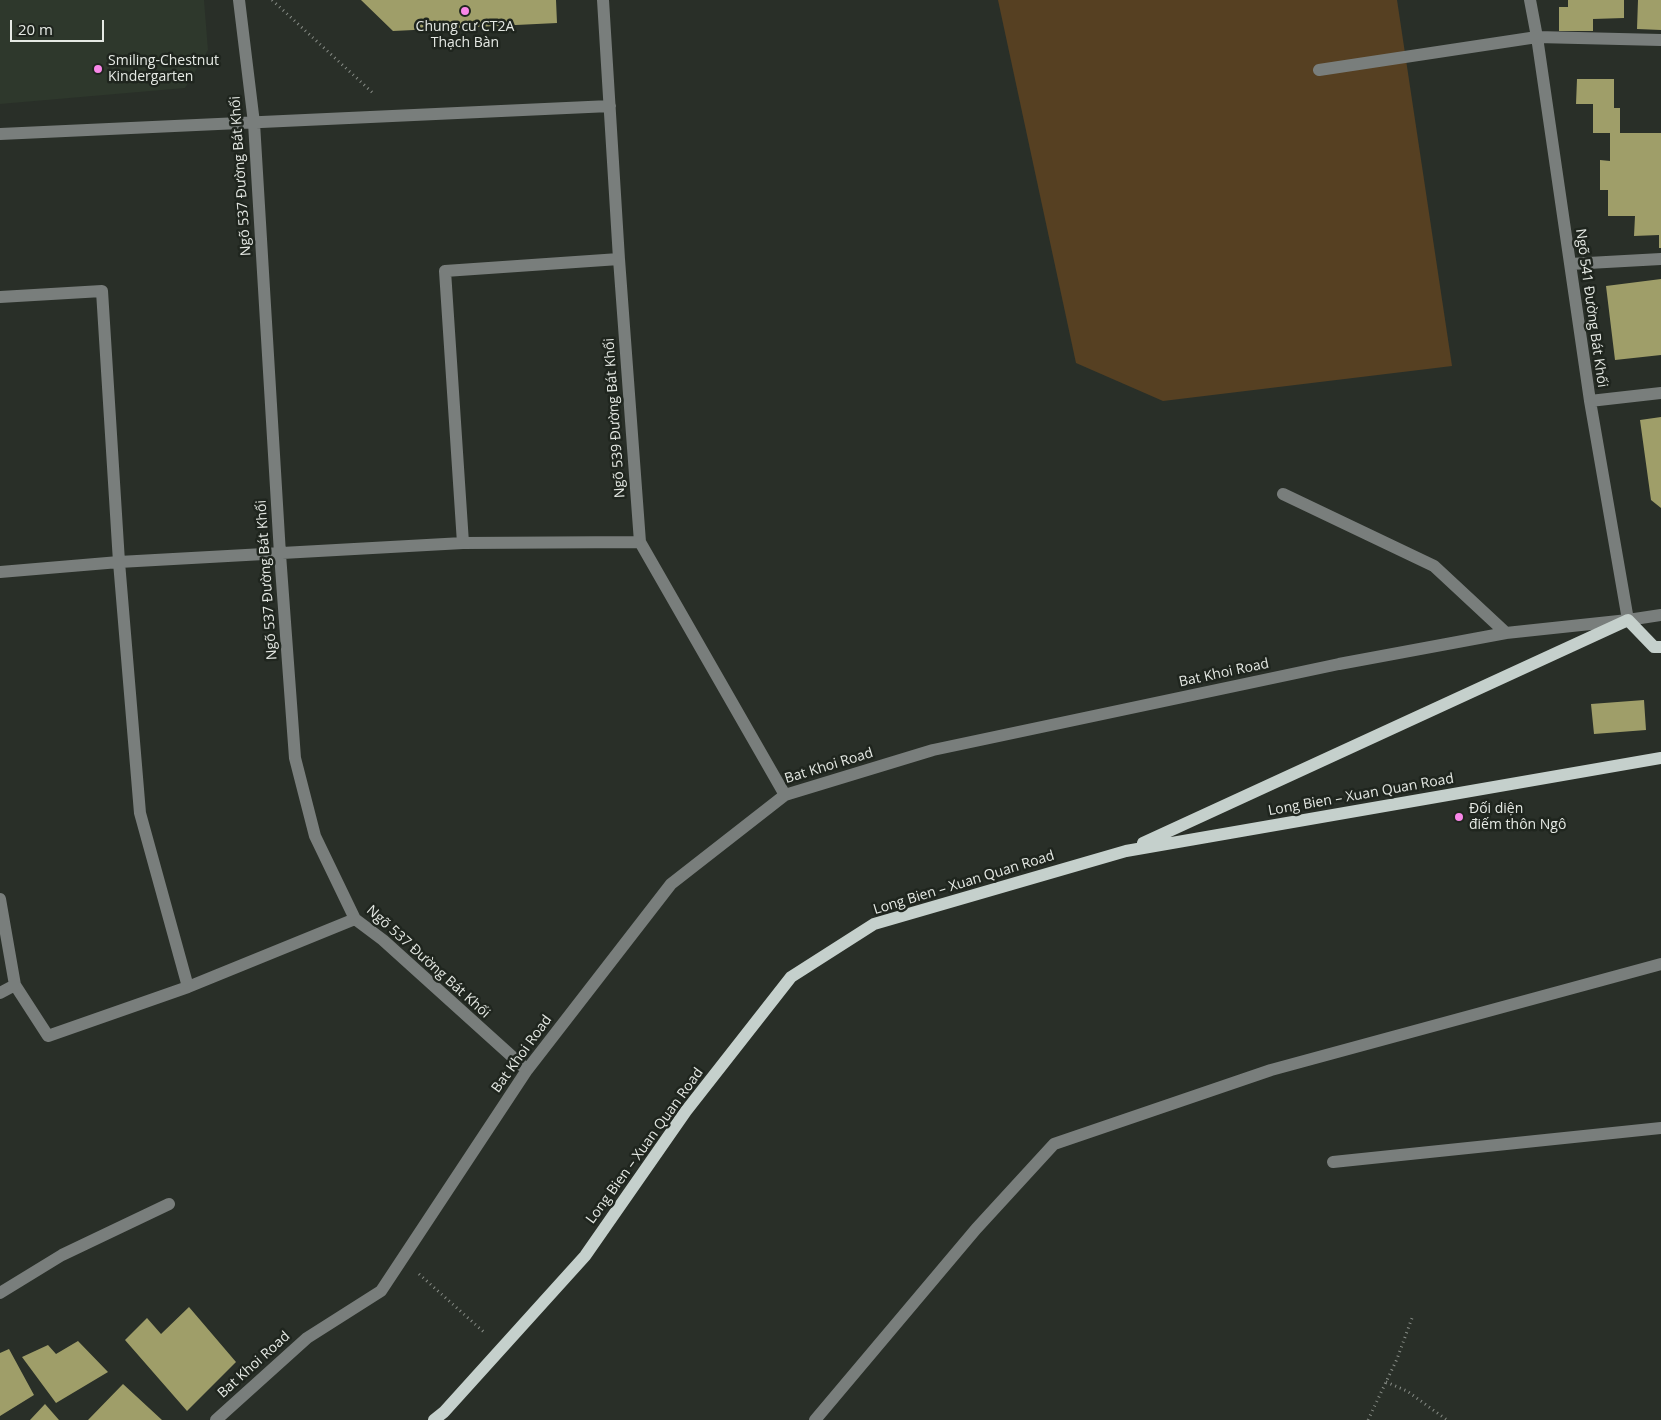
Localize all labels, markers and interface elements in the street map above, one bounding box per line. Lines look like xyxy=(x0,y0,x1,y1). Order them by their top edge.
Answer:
marker: Chung cư CT2A Thạch Bàn xyxy=(459,5,471,17)
scale bar xyxy=(12,10,106,42)
text: 20 m xyxy=(18,19,53,39)
place label: Chung cư CT2A Thạch Bàn xyxy=(416,19,514,52)
place label: Smiling-Chestnut Kindergarten xyxy=(108,53,219,85)
marker: Smiling-Chestnut Kindergarten xyxy=(92,63,104,75)
street label: Ngõ 537 Đường Bát Khối xyxy=(227,95,255,257)
street label: Ngõ 541 Đường Bát Khối xyxy=(1572,227,1610,389)
street label: Ngõ 539 Đường Bát Khối xyxy=(601,337,629,499)
street label: Ngõ 537 Đường Bát Khối xyxy=(253,499,281,661)
street label: Bat Khoi Road xyxy=(1177,655,1271,691)
street label: Bat Khoi Road xyxy=(783,745,875,787)
street label: Long Bien – Xuan Quan Road xyxy=(1267,770,1455,820)
place label: Đối diện điếm thôn Ngô xyxy=(1469,801,1566,834)
marker: Đối diện điếm thôn Ngô xyxy=(1453,811,1465,823)
street label: Long Bien – Xuan Quan Road xyxy=(871,847,1057,919)
street label: Ngõ 537 Đường Bát Khối xyxy=(363,902,493,1022)
street label: Bat Khoi Road xyxy=(488,1012,556,1096)
street label: Long Bien – Xuan Quan Road xyxy=(583,1065,707,1227)
street label: Bat Khoi Road xyxy=(214,1328,294,1402)

